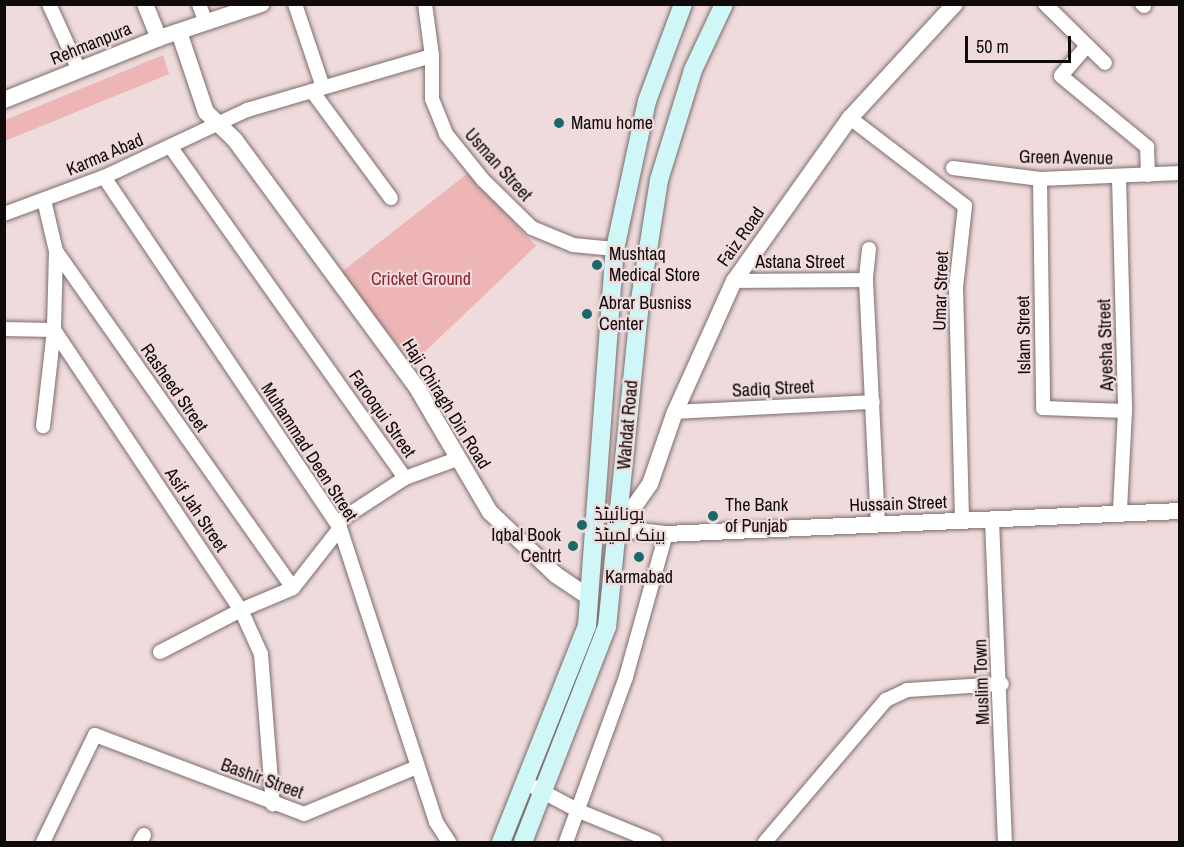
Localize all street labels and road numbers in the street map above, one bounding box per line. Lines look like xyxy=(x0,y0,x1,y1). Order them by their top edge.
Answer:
street label: Rehmanpura xyxy=(47,18,135,70)
street label: Usman Street xyxy=(460,124,536,206)
street label: Karma Abad xyxy=(63,129,147,181)
street label: Green Avenue xyxy=(1018,146,1114,170)
street label: Faiz Road xyxy=(713,203,769,271)
street label: Astana Street xyxy=(755,251,845,273)
street label: Umar Street xyxy=(929,251,953,331)
street label: Islam Street xyxy=(1013,295,1035,375)
street label: Ayesha Street xyxy=(1094,298,1118,392)
street label: Haji Chiragh Din Road xyxy=(397,335,495,473)
street label: Rasheed Street xyxy=(136,340,212,436)
street label: Farooqui Street xyxy=(344,366,420,462)
street label: Sadiq Street xyxy=(731,376,815,402)
street label: Muhammad Deen Street xyxy=(256,379,362,525)
street label: Wahdat Road xyxy=(613,379,643,471)
street label: Asif Jah Street xyxy=(160,464,232,556)
street label: Hussain Street xyxy=(849,492,947,516)
street label: Muslim Town xyxy=(970,639,994,725)
street label: Bashir Street xyxy=(218,754,306,804)

